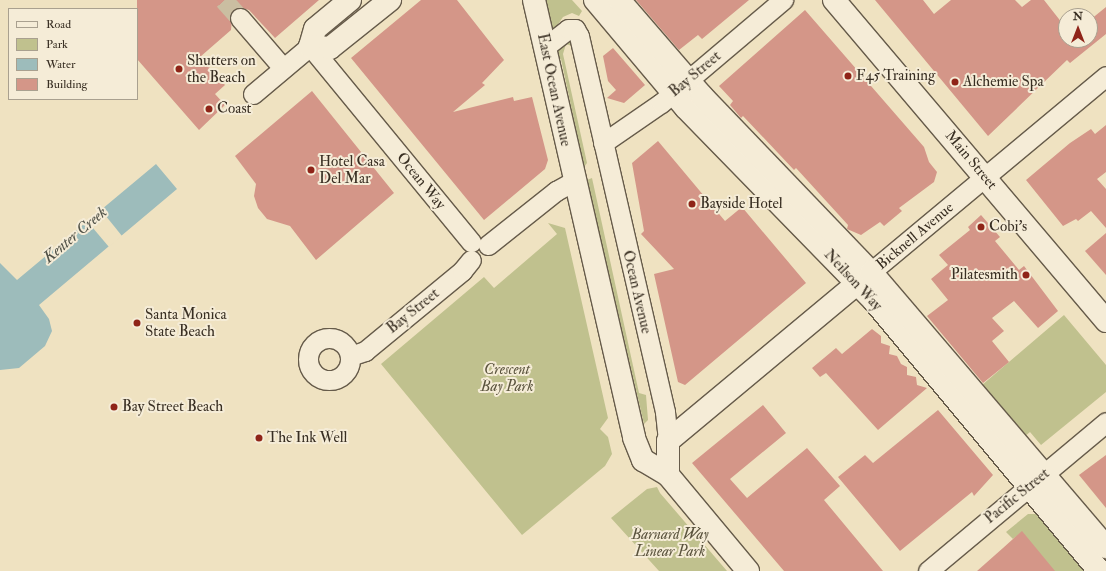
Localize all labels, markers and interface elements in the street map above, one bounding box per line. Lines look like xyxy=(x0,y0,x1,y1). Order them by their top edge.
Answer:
legend xyxy=(8,8,138,100)
north arrow xyxy=(1058,8,1098,48)
text: N xyxy=(1073,10,1083,23)
text: Road xyxy=(46,17,71,32)
street label: East Ocean Avenue xyxy=(533,32,575,148)
text: Park xyxy=(46,37,68,52)
street label: Bay Street xyxy=(666,47,724,101)
place label: Shutters on the Beach xyxy=(187,51,256,86)
text: Water xyxy=(46,57,75,72)
marker: Shutters on the Beach xyxy=(174,64,184,74)
place label: F45 Training xyxy=(856,67,935,85)
marker: F45 Training xyxy=(843,71,853,81)
place label: Alchemie Spa xyxy=(963,73,1044,91)
text: Building xyxy=(46,77,87,92)
marker: Alchemie Spa xyxy=(950,77,960,87)
place label: Coast xyxy=(217,100,251,118)
marker: Coast xyxy=(204,104,214,114)
street label: Main Street xyxy=(941,127,1001,193)
street label: Ocean Way xyxy=(393,149,449,213)
place label: Hotel Casa Del Mar xyxy=(319,152,385,187)
marker: Hotel Casa Del Mar xyxy=(306,165,316,175)
place label: Bayside Hotel xyxy=(700,195,783,213)
marker: Bayside Hotel xyxy=(687,199,697,209)
street label: Bicknell Avenue xyxy=(873,199,957,273)
water label: Kenter Creek xyxy=(39,203,111,267)
place label: Cobi's xyxy=(989,218,1027,236)
marker: Cobi's xyxy=(976,222,986,232)
street label: Neilson Way xyxy=(820,246,886,314)
street label: Ocean Avenue xyxy=(619,249,655,335)
place label: Pilatesmith xyxy=(951,266,1018,284)
marker: Pilatesmith xyxy=(1021,270,1031,280)
street label: Bay Street xyxy=(383,285,443,337)
place label: Santa Monica State Beach xyxy=(145,305,227,340)
marker: Santa Monica State Beach xyxy=(132,318,142,328)
park label: Crescent Bay Park xyxy=(481,360,533,395)
place label: Bay Street Beach xyxy=(122,398,223,416)
marker: Bay Street Beach xyxy=(109,402,119,412)
place label: The Ink Well xyxy=(267,429,347,447)
marker: The Ink Well xyxy=(254,433,264,443)
street label: Pacific Street xyxy=(981,464,1053,528)
park label: Barnard Way Linear Park xyxy=(631,525,709,560)

